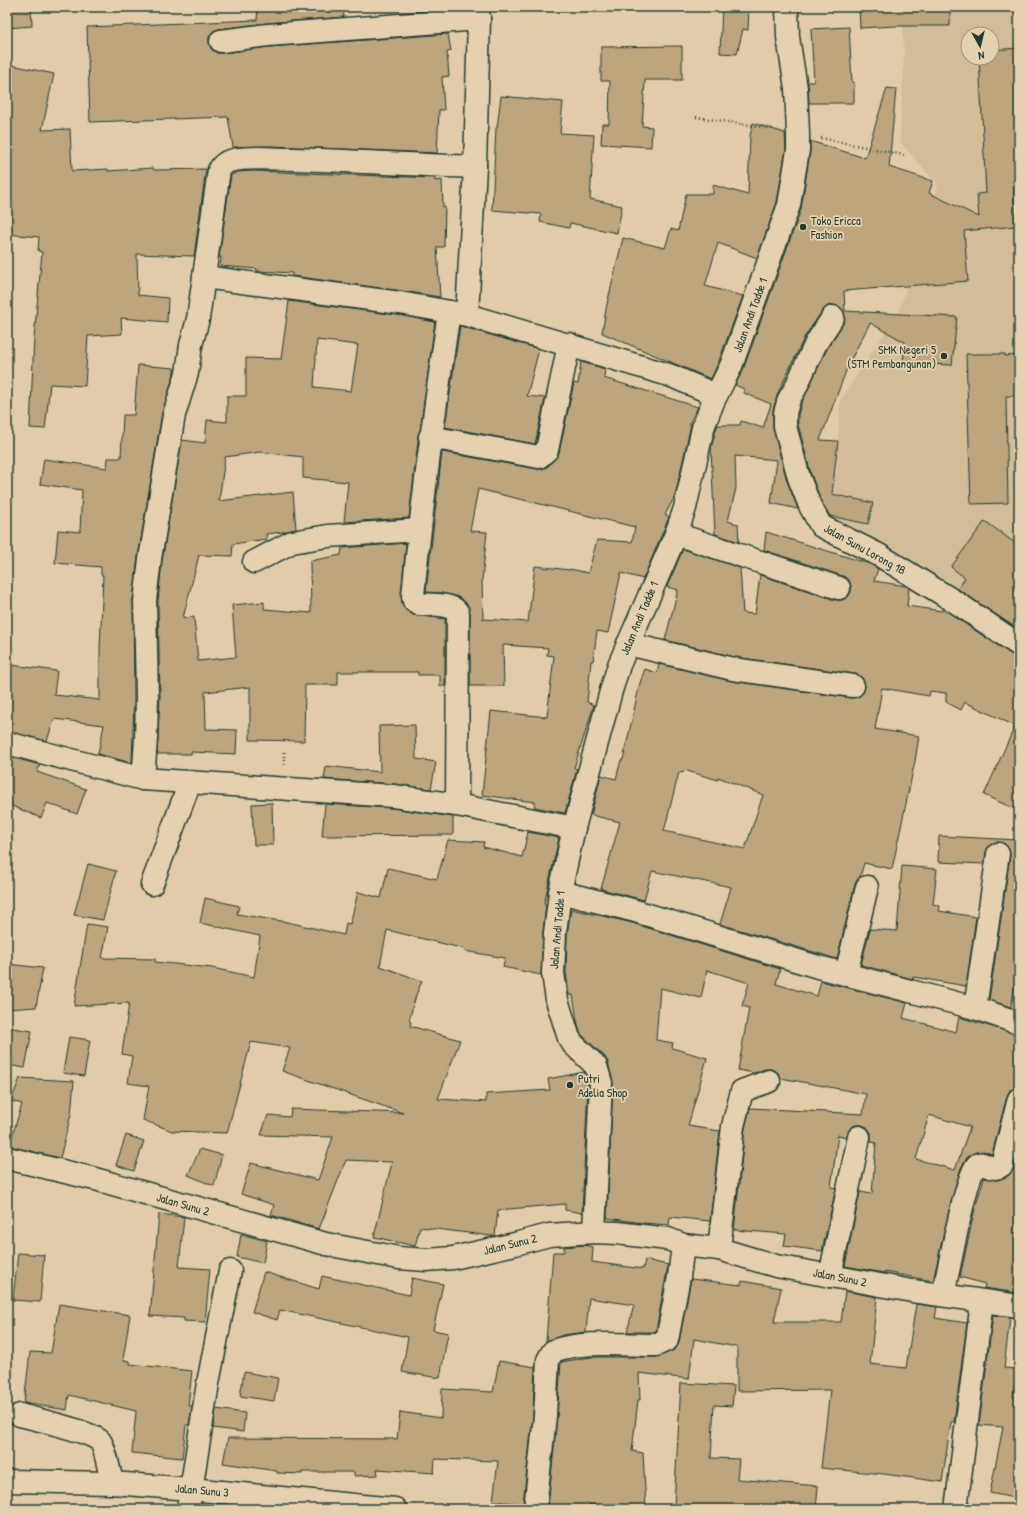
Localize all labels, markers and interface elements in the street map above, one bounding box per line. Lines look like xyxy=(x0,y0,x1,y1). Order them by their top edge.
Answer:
north arrow xyxy=(960,26,1000,66)
text: N xyxy=(977,49,985,63)
place label: Toko Ericca Fashion xyxy=(810,212,861,243)
marker: Toko Ericca Fashion xyxy=(798,222,808,232)
street label: Jalan Andi Tadde 1 xyxy=(729,275,771,355)
place label: SMK Negeri 5 (STM Pembangunan) xyxy=(847,341,936,372)
marker: SMK Negeri 5 (STM Pembangunan) xyxy=(939,351,949,361)
street label: Jalan Sunu Lorong 1B xyxy=(821,519,909,579)
street label: Jalan Andi Tadde 1 xyxy=(616,579,662,657)
street label: Jalan Andi Tadde 1 xyxy=(545,890,569,970)
place label: Putri Adelia Shop xyxy=(578,1070,627,1101)
marker: Putri Adelia Shop xyxy=(565,1080,575,1090)
street label: Jalan Sunu 2 xyxy=(155,1188,212,1220)
street label: Jalan Sunu 2 xyxy=(482,1229,539,1259)
street label: Jalan Sunu 2 xyxy=(812,1263,869,1291)
street label: Jalan Sunu 3 xyxy=(174,1479,230,1501)

